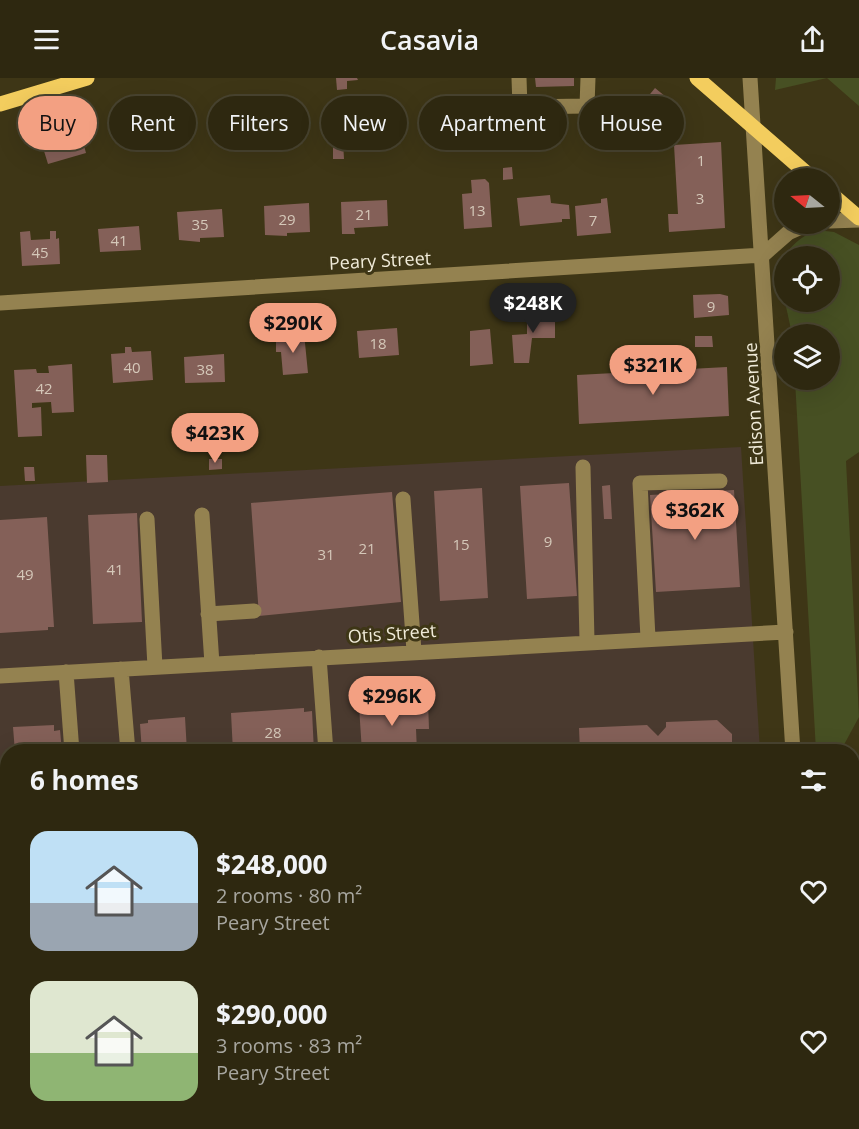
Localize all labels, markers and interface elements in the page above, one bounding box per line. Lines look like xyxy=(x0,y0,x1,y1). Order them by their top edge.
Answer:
text: Casavia xyxy=(380,21,479,58)
icon: menu xyxy=(30,23,63,56)
icon: share xyxy=(796,23,829,56)
chip: Buy xyxy=(18,96,97,150)
chip: Rent xyxy=(109,96,196,150)
chip: Filters xyxy=(208,96,309,150)
chip: New xyxy=(321,96,407,150)
chip: Apartment xyxy=(419,96,567,150)
chip: House xyxy=(579,96,684,150)
house number: 1 xyxy=(697,150,705,170)
north arrow xyxy=(774,168,840,234)
map controls xyxy=(774,168,840,390)
house number: 3 xyxy=(696,188,704,208)
house number: 13 xyxy=(468,200,486,220)
house number: 21 xyxy=(355,204,373,224)
house number: 29 xyxy=(278,209,296,229)
house number: 7 xyxy=(589,210,597,230)
house number: 35 xyxy=(191,214,209,234)
house number: 41 xyxy=(110,230,128,250)
house number: 45 xyxy=(31,242,49,262)
street label: Peary Street xyxy=(328,245,432,275)
button: locate xyxy=(774,246,840,312)
pin: $248K xyxy=(491,283,575,334)
text: $248K xyxy=(503,289,563,316)
house number: 9 xyxy=(707,296,715,316)
pin: $290K xyxy=(251,303,335,354)
text: $290K xyxy=(263,309,323,336)
button: layers xyxy=(774,324,840,390)
house number: 18 xyxy=(369,333,387,353)
street label: Edison Avenue xyxy=(738,342,768,466)
pin: $321K xyxy=(611,345,695,396)
text: $321K xyxy=(623,351,683,378)
house number: 40 xyxy=(123,357,141,377)
house number: 38 xyxy=(196,359,214,379)
house number: 42 xyxy=(35,378,53,398)
pin: $423K xyxy=(173,413,257,464)
text: $423K xyxy=(185,419,245,446)
pin: $362K xyxy=(653,490,737,541)
text: $362K xyxy=(665,496,725,523)
house number: 9 xyxy=(544,531,552,551)
house number: 15 xyxy=(452,534,470,554)
house number: 21 xyxy=(358,538,376,558)
house number: 31 xyxy=(317,544,335,564)
house number: 41 xyxy=(106,559,124,579)
house number: 49 xyxy=(16,564,34,584)
street label: Otis Street xyxy=(347,618,437,648)
pin: $296K xyxy=(350,676,434,727)
text: $296K xyxy=(362,682,422,709)
house number: 28 xyxy=(264,722,282,742)
text: 6 homes xyxy=(30,762,139,798)
icon: filters xyxy=(797,764,830,797)
text: $248,000 xyxy=(216,846,327,882)
icon: home xyxy=(78,855,150,927)
icon: heart xyxy=(797,875,830,908)
text: 2 rooms · 80 m² xyxy=(216,882,362,909)
text: Peary Street xyxy=(216,909,330,936)
text: $290,000 xyxy=(216,996,327,1032)
icon: home xyxy=(78,1005,150,1077)
icon: heart xyxy=(797,1025,830,1058)
text: 3 rooms · 83 m² xyxy=(216,1032,362,1059)
text: Peary Street xyxy=(216,1059,330,1086)

